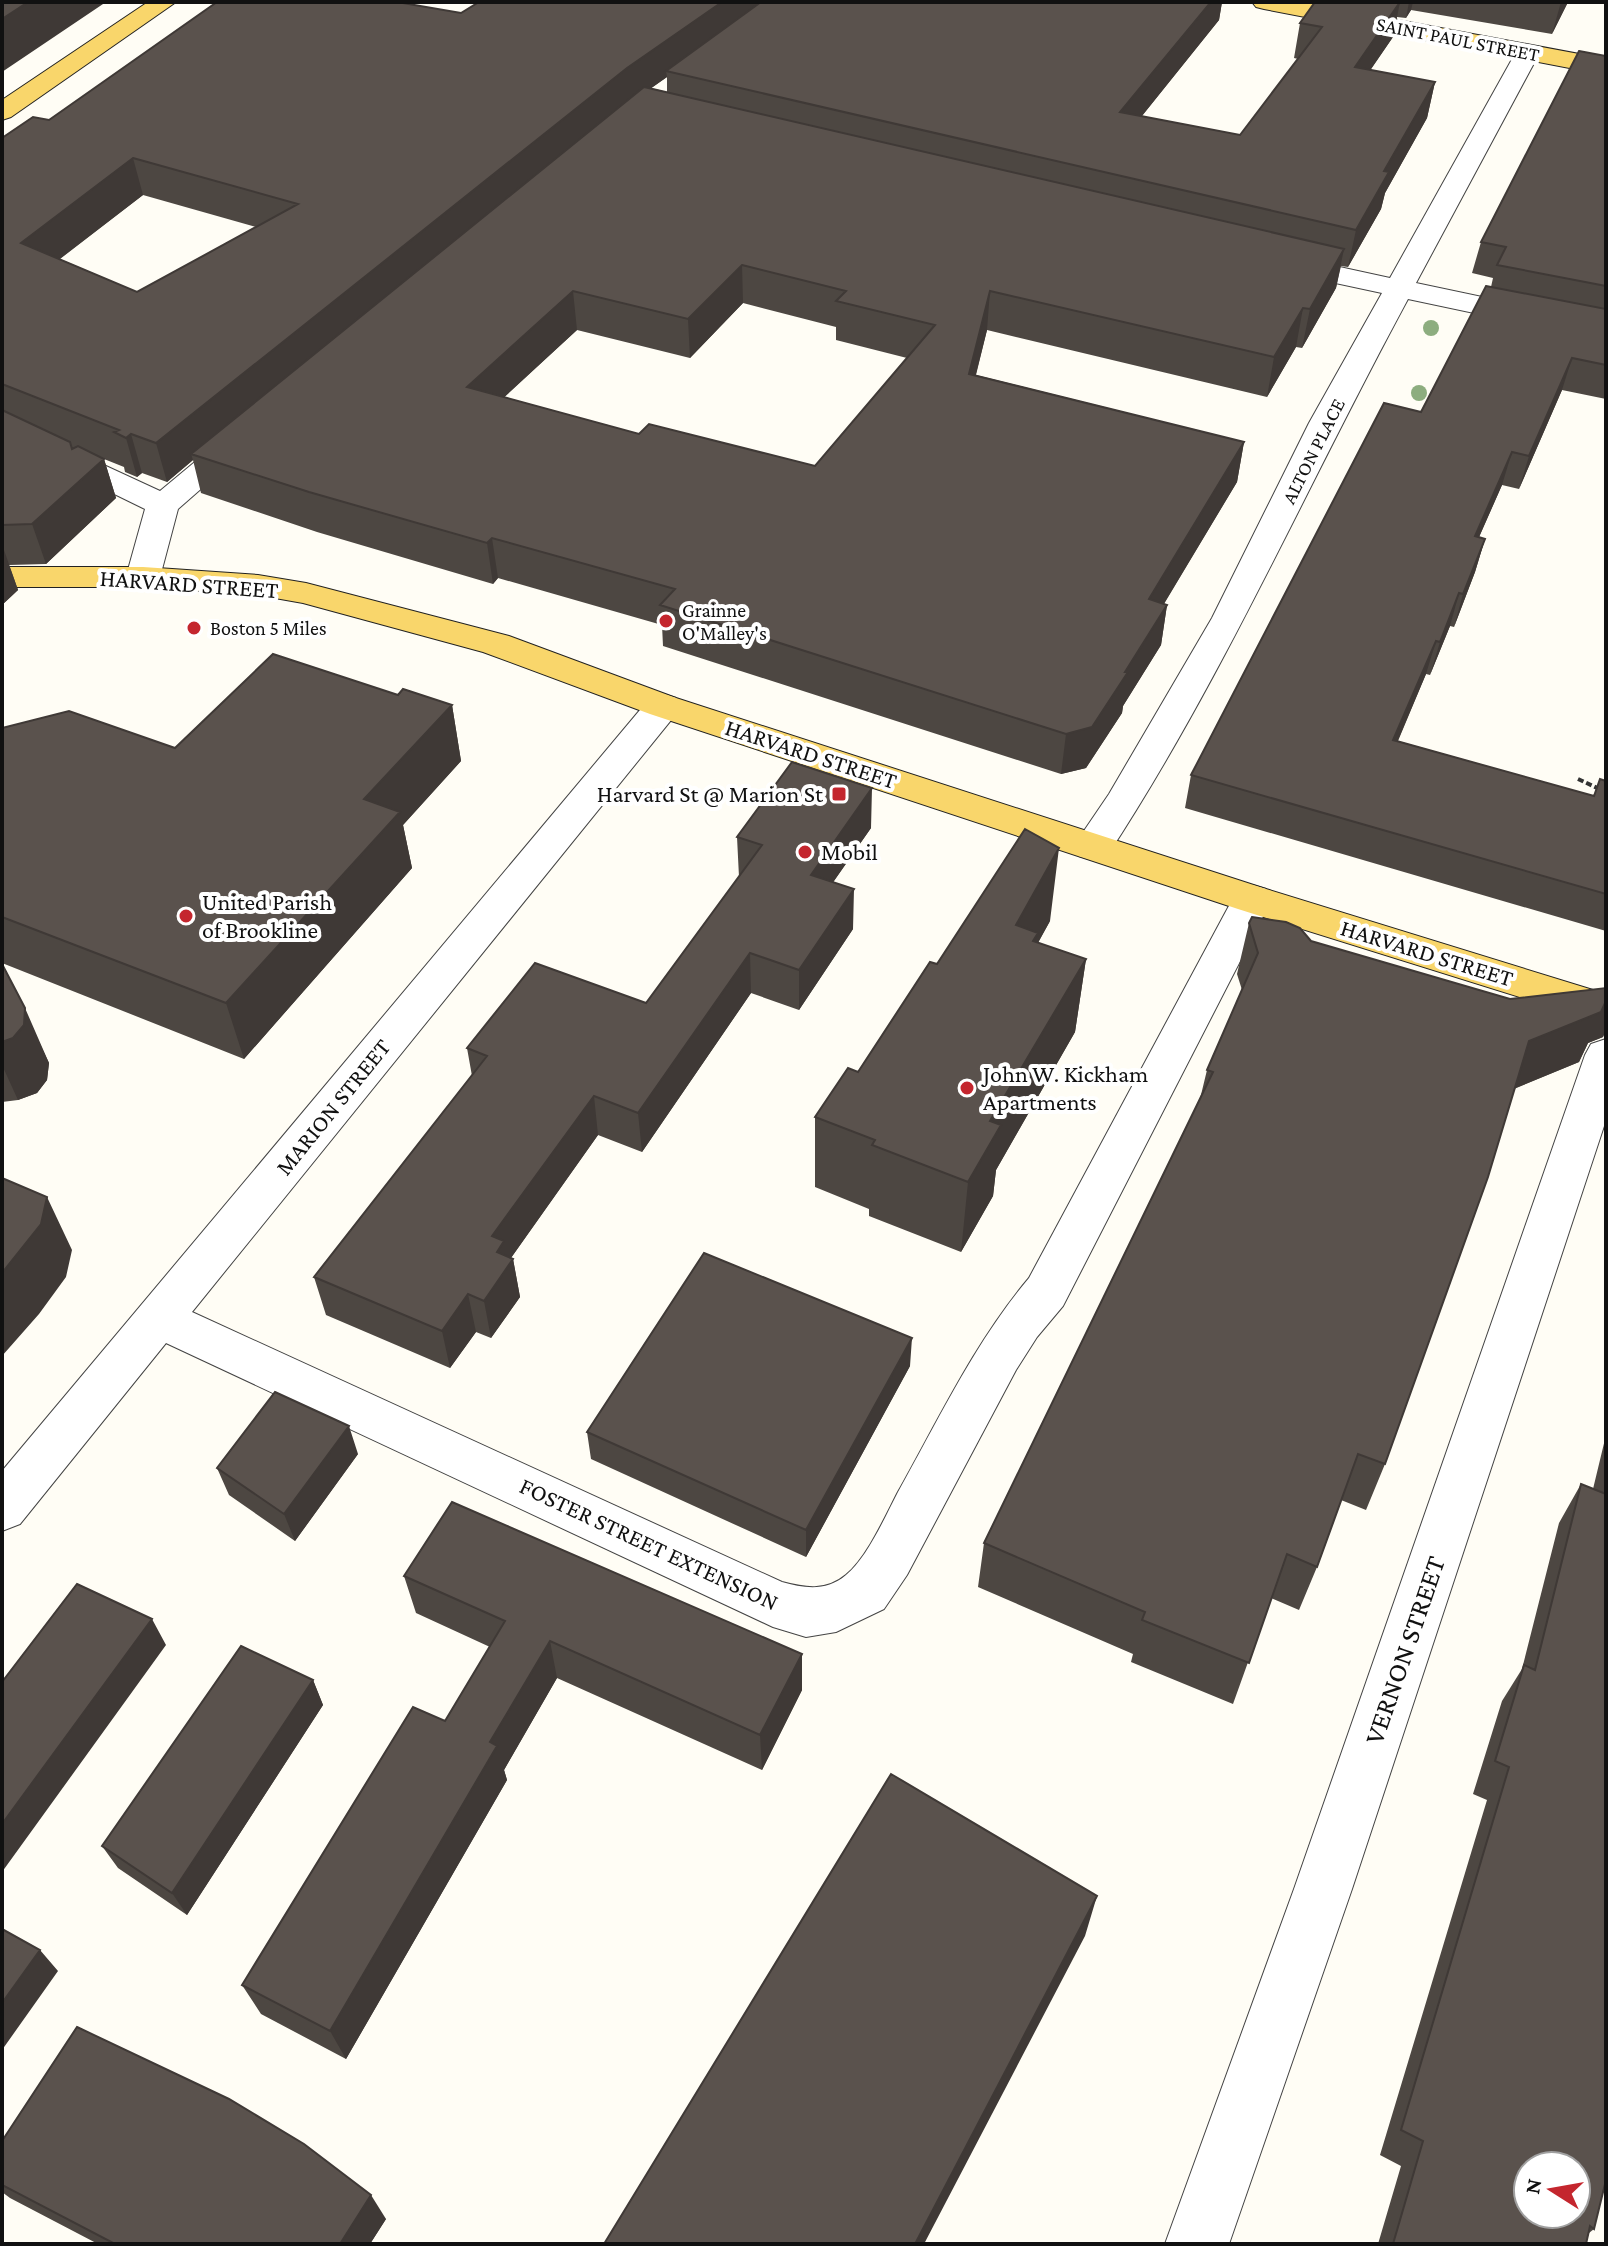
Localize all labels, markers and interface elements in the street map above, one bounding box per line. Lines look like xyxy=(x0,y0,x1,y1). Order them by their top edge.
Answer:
street label: SAINT PAUL STREET xyxy=(1375,12,1542,66)
street label: ALTON PLACE xyxy=(1277,395,1349,507)
street label: HARVARD STREET xyxy=(99,564,279,603)
place label: Grainne O'Malley's xyxy=(682,599,767,645)
marker: Grainne O'Malley's xyxy=(657,612,675,630)
place label: Boston 5 Miles xyxy=(210,617,327,639)
marker: Boston 5 Miles xyxy=(185,619,203,637)
street label: HARVARD STREET xyxy=(722,713,900,794)
place label: Harvard St @ Marion St xyxy=(597,780,824,807)
marker: Harvard St @ Marion St xyxy=(830,785,848,803)
place label: Mobil xyxy=(821,838,878,865)
marker: Mobil xyxy=(796,843,814,861)
place label: United Parish of Brookline xyxy=(202,888,332,943)
marker: United Parish of Brookline xyxy=(177,907,195,925)
street label: HARVARD STREET xyxy=(1338,913,1517,992)
street label: MARION STREET xyxy=(270,1033,396,1180)
place label: John W. Kickham Apartments xyxy=(981,1060,1148,1115)
marker: John W. Kickham Apartments xyxy=(958,1079,976,1097)
street label: FOSTER STREET EXTENSION xyxy=(516,1472,783,1615)
street label: VERNON STREET xyxy=(1358,1552,1451,1748)
north arrow xyxy=(1512,2150,1592,2230)
text: N xyxy=(1519,2177,1547,2196)

